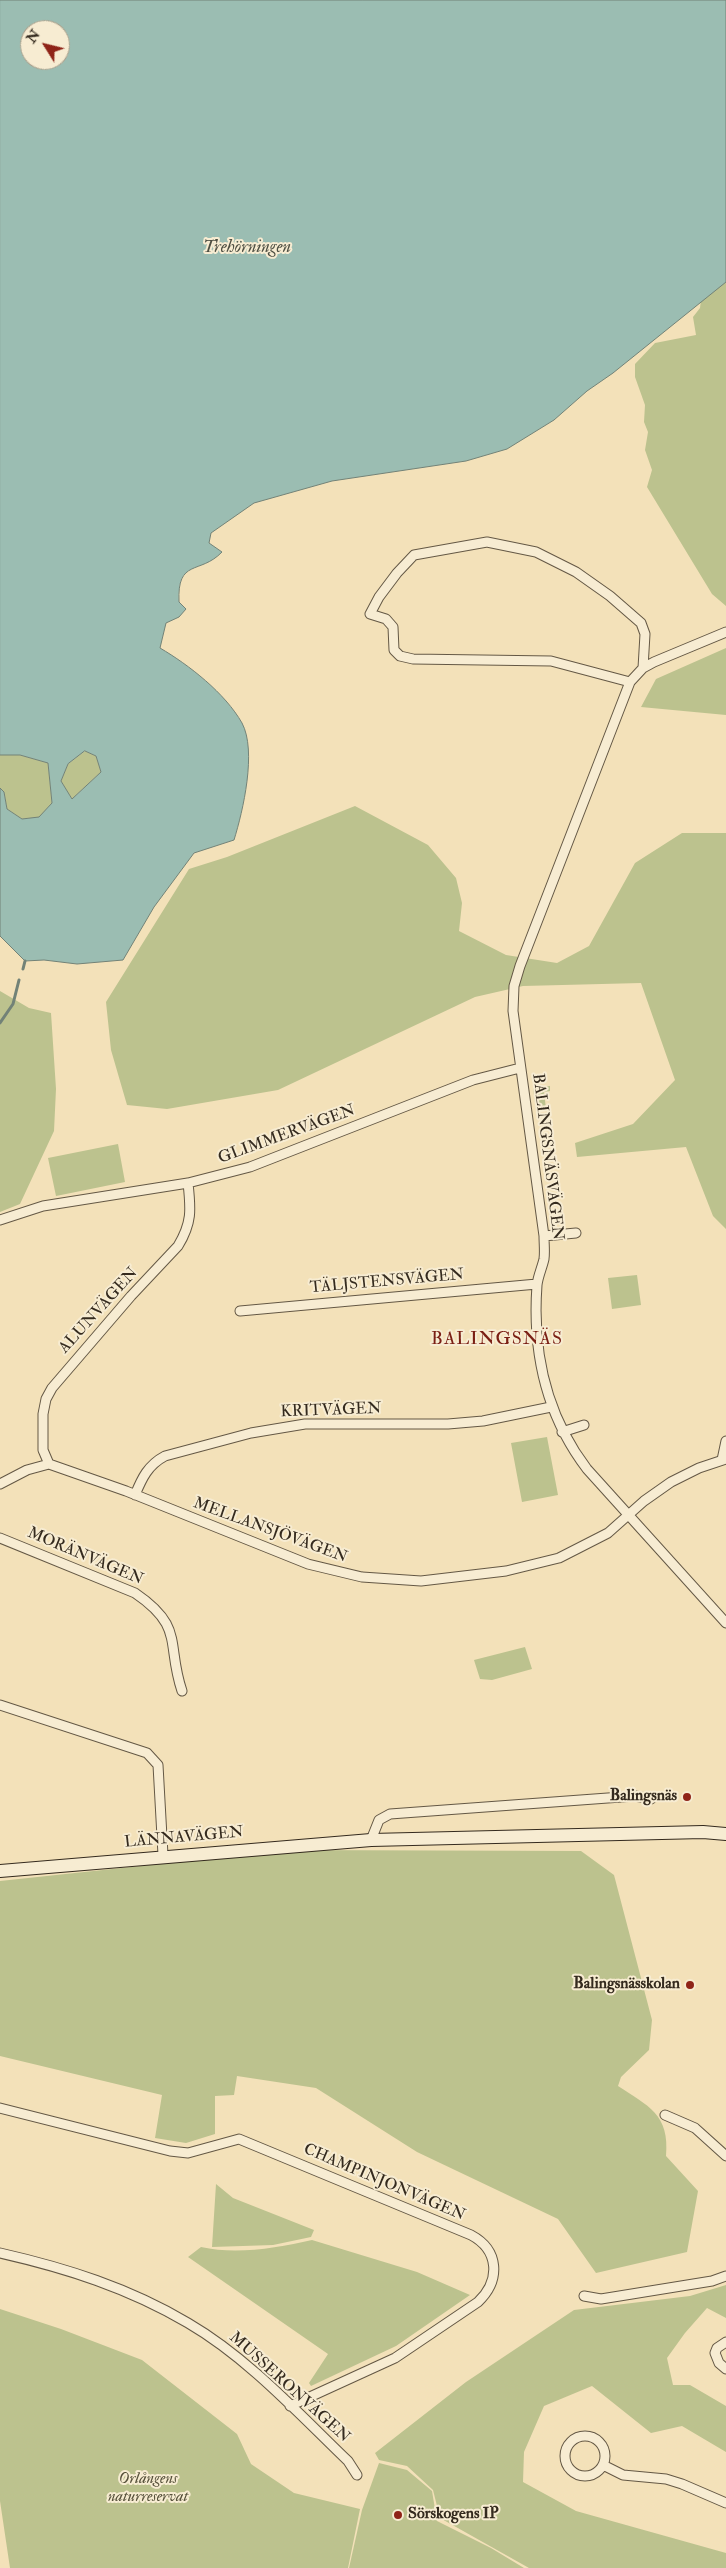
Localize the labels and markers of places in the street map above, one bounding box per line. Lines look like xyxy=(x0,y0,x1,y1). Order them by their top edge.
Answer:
place label: Balingsnäs xyxy=(610,1787,677,1807)
marker: Balingsnäs xyxy=(681,1791,693,1803)
place label: Balingsnässkolan xyxy=(573,1975,680,1995)
marker: Balingsnässkolan xyxy=(684,1979,696,1991)
place label: Sörskogens IP xyxy=(408,2505,499,2525)
marker: Sörskogens IP xyxy=(392,2509,404,2521)

